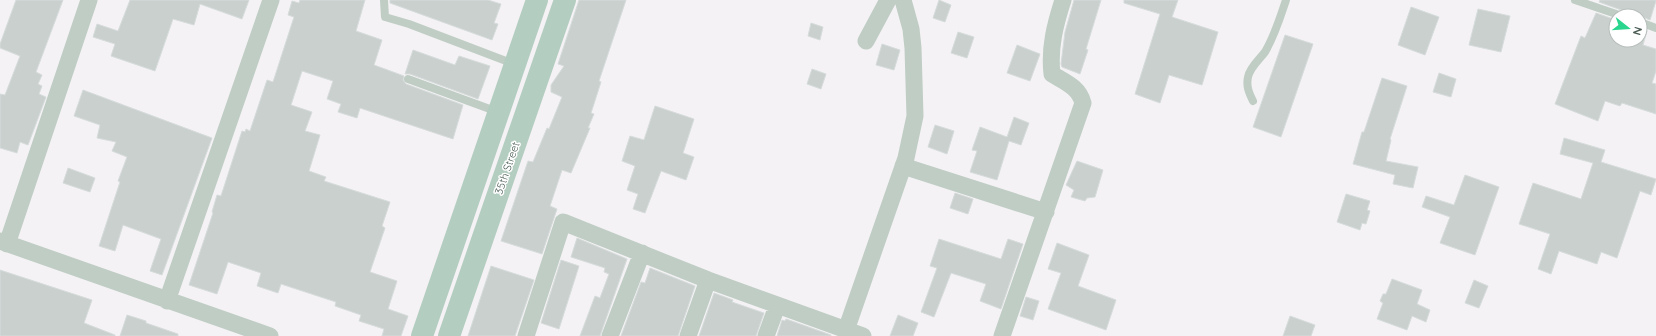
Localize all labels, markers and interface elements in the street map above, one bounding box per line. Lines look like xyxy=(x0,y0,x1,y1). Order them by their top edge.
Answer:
north arrow xyxy=(1608,8,1648,48)
text: N xyxy=(1630,25,1645,37)
street label: 35th Street xyxy=(491,140,523,196)

